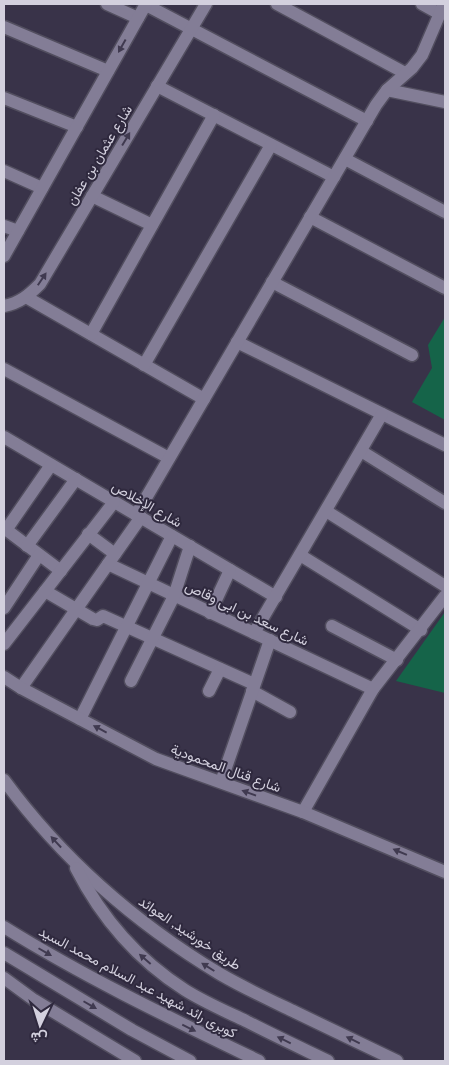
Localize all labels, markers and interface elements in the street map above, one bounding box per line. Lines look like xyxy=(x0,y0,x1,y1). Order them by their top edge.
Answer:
one-way arrow xyxy=(118,40,127,53)
street label: شارع عثمان بن عفان xyxy=(61,101,138,209)
one-way arrow xyxy=(121,133,130,146)
one-way arrow xyxy=(37,272,47,285)
street label: شارع الإخلاص xyxy=(108,476,186,533)
street label: شارع سعد بن ابى وقاص xyxy=(181,576,312,651)
one-way arrow xyxy=(93,725,107,734)
street label: شارع قنال المحمودية xyxy=(168,739,284,798)
one-way arrow xyxy=(242,789,257,796)
one-way arrow xyxy=(50,837,62,849)
one-way arrow xyxy=(393,848,408,856)
street label: طريق خورشيد, العوائد xyxy=(135,891,245,974)
street label: كوبرى رائد شهيد عبد السلام محمد السيد xyxy=(36,923,240,1041)
one-way arrow xyxy=(38,948,53,956)
one-way arrow xyxy=(138,953,151,964)
one-way arrow xyxy=(202,962,215,971)
north arrow xyxy=(15,1000,65,1050)
one-way arrow xyxy=(84,1001,97,1010)
one-way arrow xyxy=(182,1024,196,1032)
one-way arrow xyxy=(277,1036,291,1044)
one-way arrow xyxy=(346,1036,360,1044)

